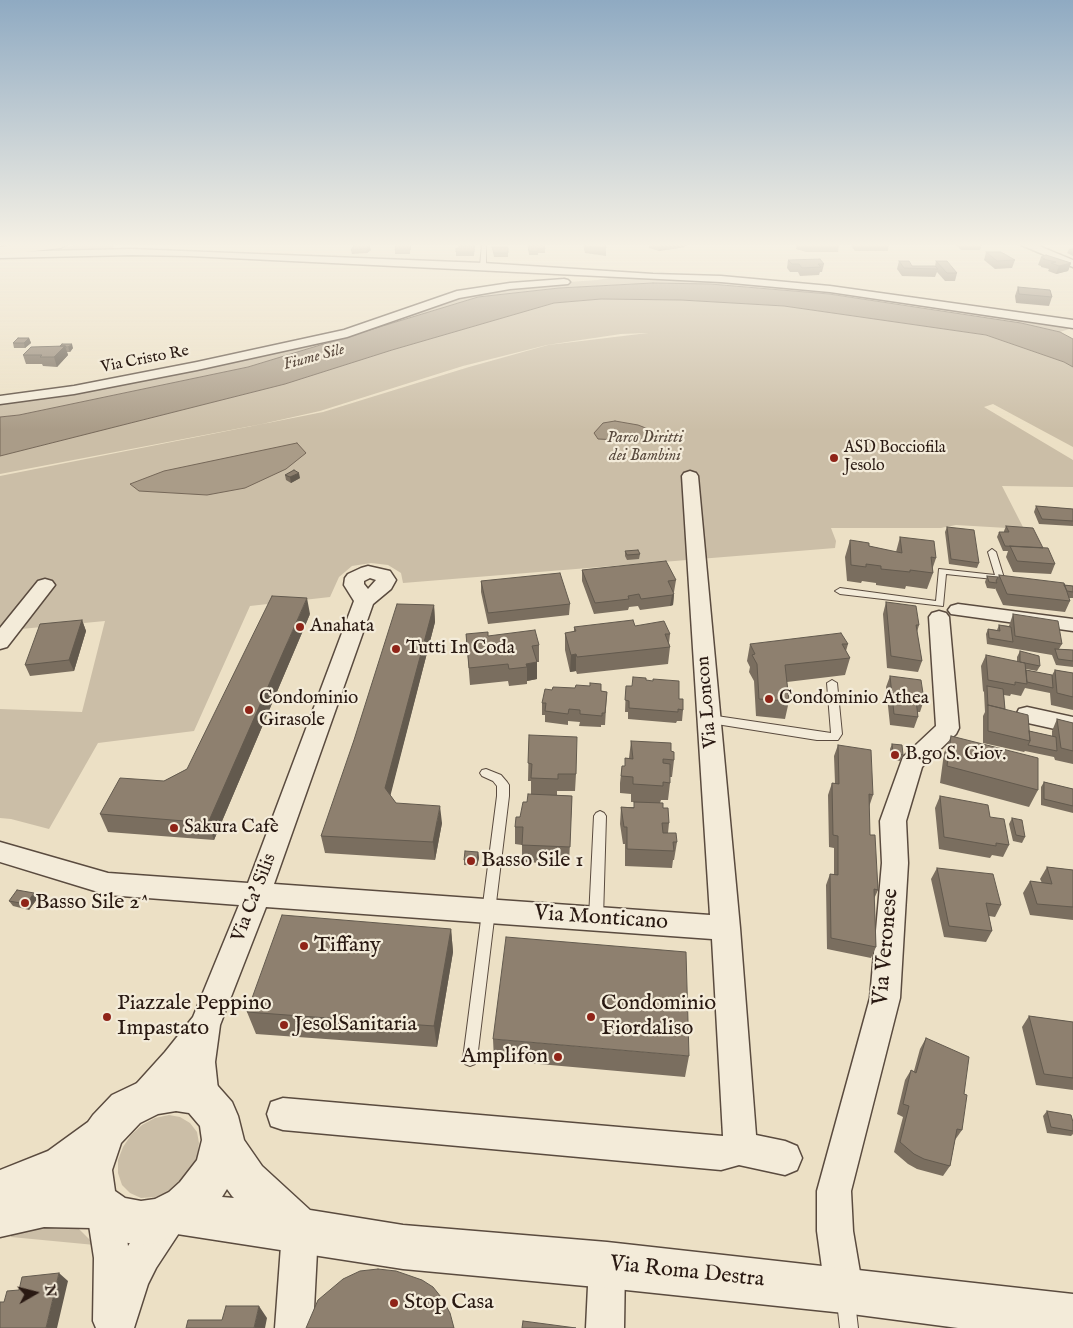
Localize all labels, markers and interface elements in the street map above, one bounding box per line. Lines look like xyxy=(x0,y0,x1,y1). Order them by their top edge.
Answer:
water label: Fiume Sile xyxy=(281,341,347,375)
street label: Via Cristo Re xyxy=(99,342,191,378)
park label: Parco Diritti dei Bambini xyxy=(607,429,683,467)
place label: ASD Bocciofila Jesolo xyxy=(844,439,946,477)
marker: ASD Bocciofila Jesolo xyxy=(828,452,840,464)
place label: Anahata xyxy=(310,616,374,638)
marker: Anahata xyxy=(294,621,306,633)
place label: Tutti In Coda xyxy=(406,638,515,660)
marker: Tutti In Coda xyxy=(390,643,402,655)
street label: Via Loncon xyxy=(693,655,723,749)
place label: Condominio Girasole xyxy=(259,688,358,732)
place label: Condominio Athea xyxy=(779,688,929,710)
marker: Condominio Athea xyxy=(763,693,775,705)
marker: Condominio Girasole xyxy=(243,704,255,716)
place label: B.go S. Giov. xyxy=(905,744,1006,766)
marker: B.go S. Giov. xyxy=(889,749,901,761)
place label: Sakura Cafè xyxy=(184,817,279,839)
marker: Sakura Cafè xyxy=(168,822,180,834)
place label: Basso Sile 1 xyxy=(481,848,583,874)
street label: Via Ca' Silis xyxy=(228,851,282,945)
marker: Basso Sile 1 xyxy=(465,855,477,867)
street label: Via Veronese xyxy=(869,887,905,1007)
place label: Basso Sile 2^ xyxy=(35,890,150,916)
marker: Basso Sile 2^ xyxy=(19,897,31,909)
street label: Via Monticano xyxy=(533,901,669,937)
place label: Tiffany xyxy=(314,933,381,959)
marker: Tiffany xyxy=(298,940,310,952)
place label: Piazzale Peppino Impastato xyxy=(117,991,272,1042)
place label: Condominio Fiordaliso xyxy=(601,991,716,1042)
marker: Piazzale Peppino Impastato xyxy=(101,1011,113,1023)
marker: Condominio Fiordaliso xyxy=(585,1011,597,1023)
place label: JesolSanitaria xyxy=(294,1012,417,1038)
marker: JesolSanitaria xyxy=(278,1019,290,1031)
place label: Amplifon xyxy=(461,1044,548,1070)
marker: Amplifon xyxy=(552,1051,564,1063)
street label: Via Roma Destra xyxy=(609,1252,765,1294)
north arrow xyxy=(10,1268,60,1318)
text: N xyxy=(40,1284,60,1298)
place label: Stop Casa xyxy=(404,1290,494,1316)
marker: Stop Casa xyxy=(388,1297,400,1309)

